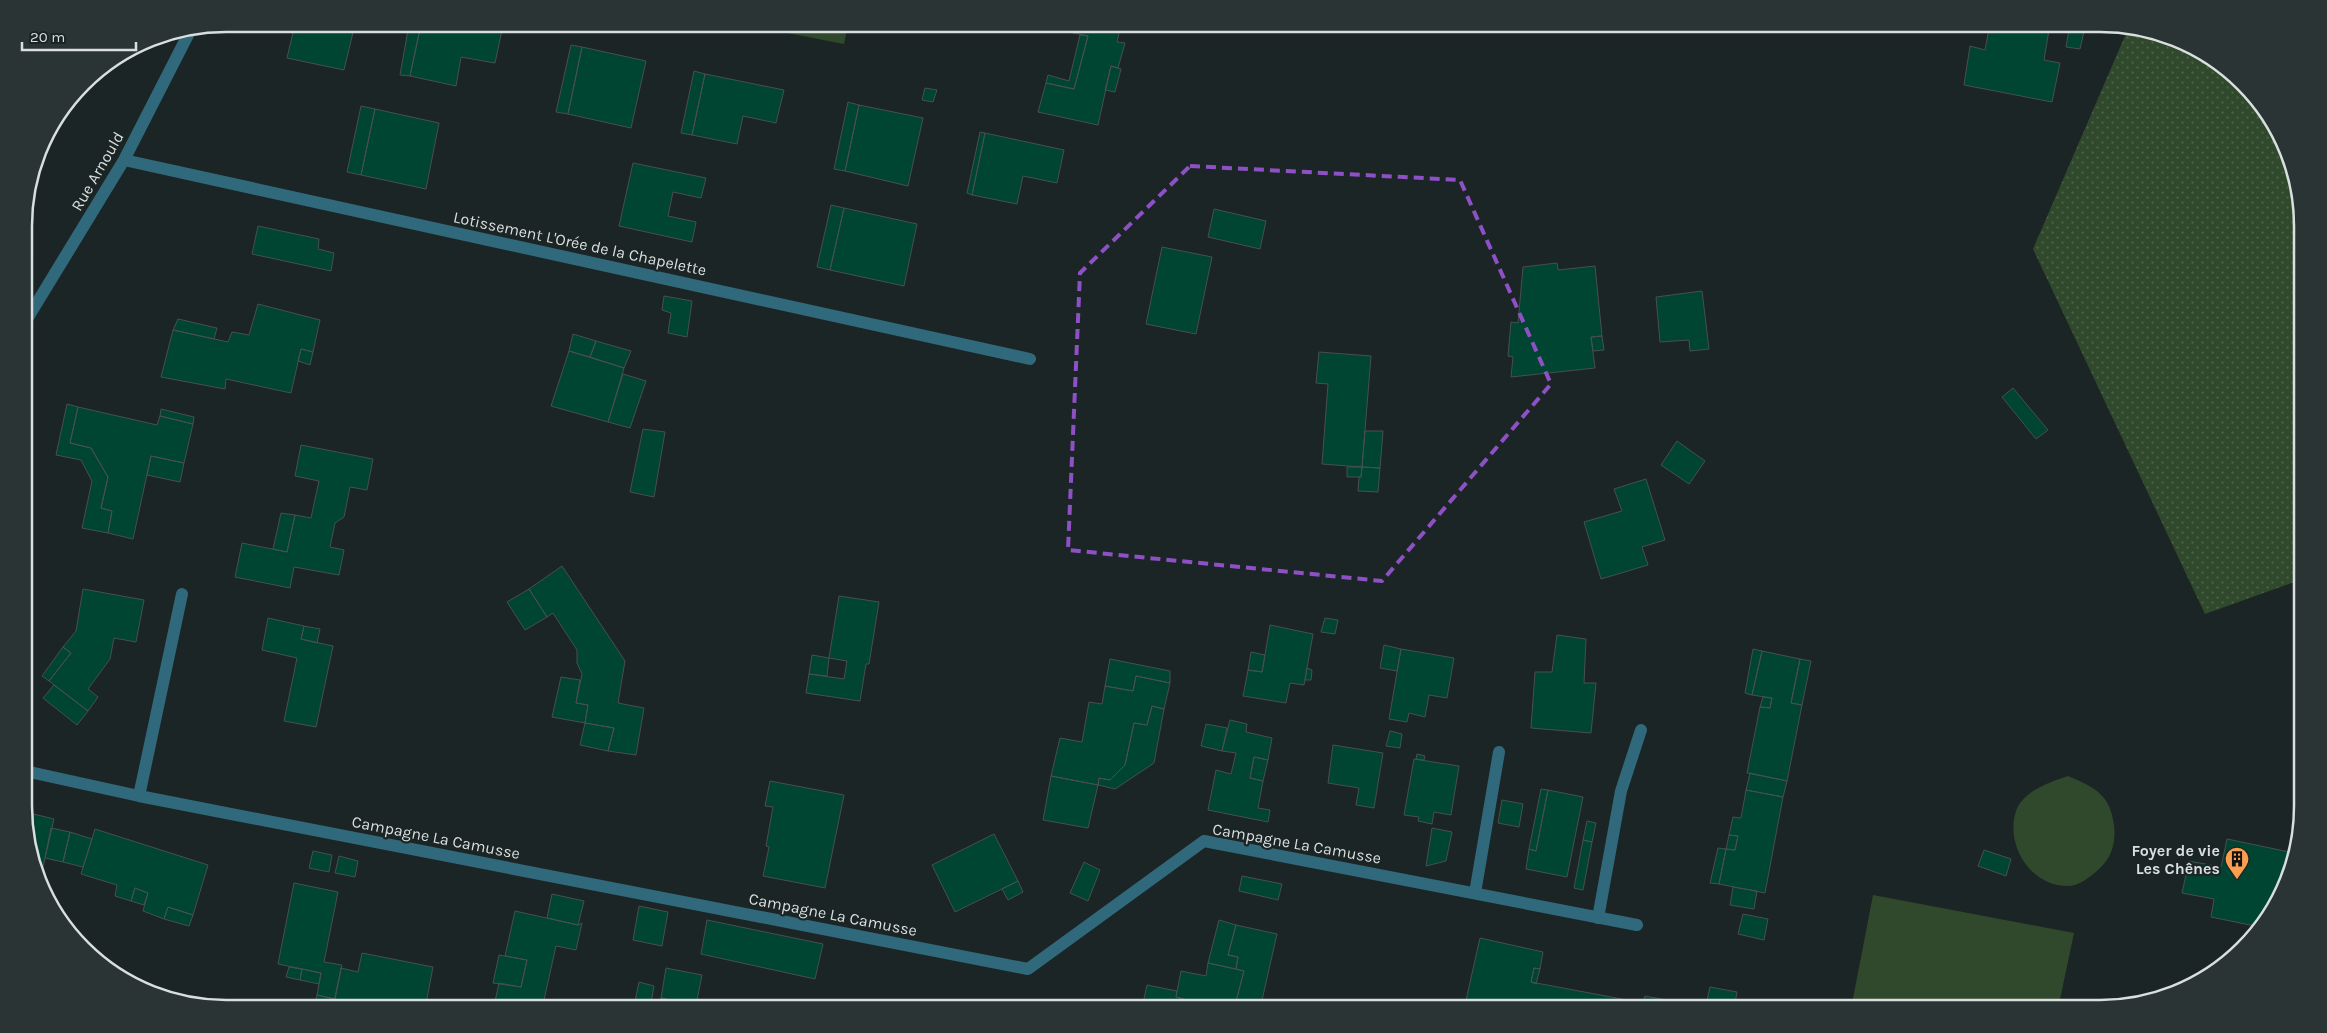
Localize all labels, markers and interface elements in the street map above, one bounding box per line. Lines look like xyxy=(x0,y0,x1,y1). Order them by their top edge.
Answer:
scale bar xyxy=(22,20,136,52)
text: 20 m xyxy=(30,28,65,46)
street label: Rue Arnould xyxy=(67,128,128,214)
street label: Lotissement L'Orée de la Chapelette xyxy=(452,207,708,280)
street label: Campagne La Camusse xyxy=(350,812,522,863)
street label: Campagne La Camusse xyxy=(1211,819,1383,868)
place label: Foyer de vie Les Chênes xyxy=(2131,841,2220,878)
building icon: Foyer de vie Les Chênes xyxy=(2224,846,2250,880)
street label: Campagne La Camusse xyxy=(747,889,919,940)

